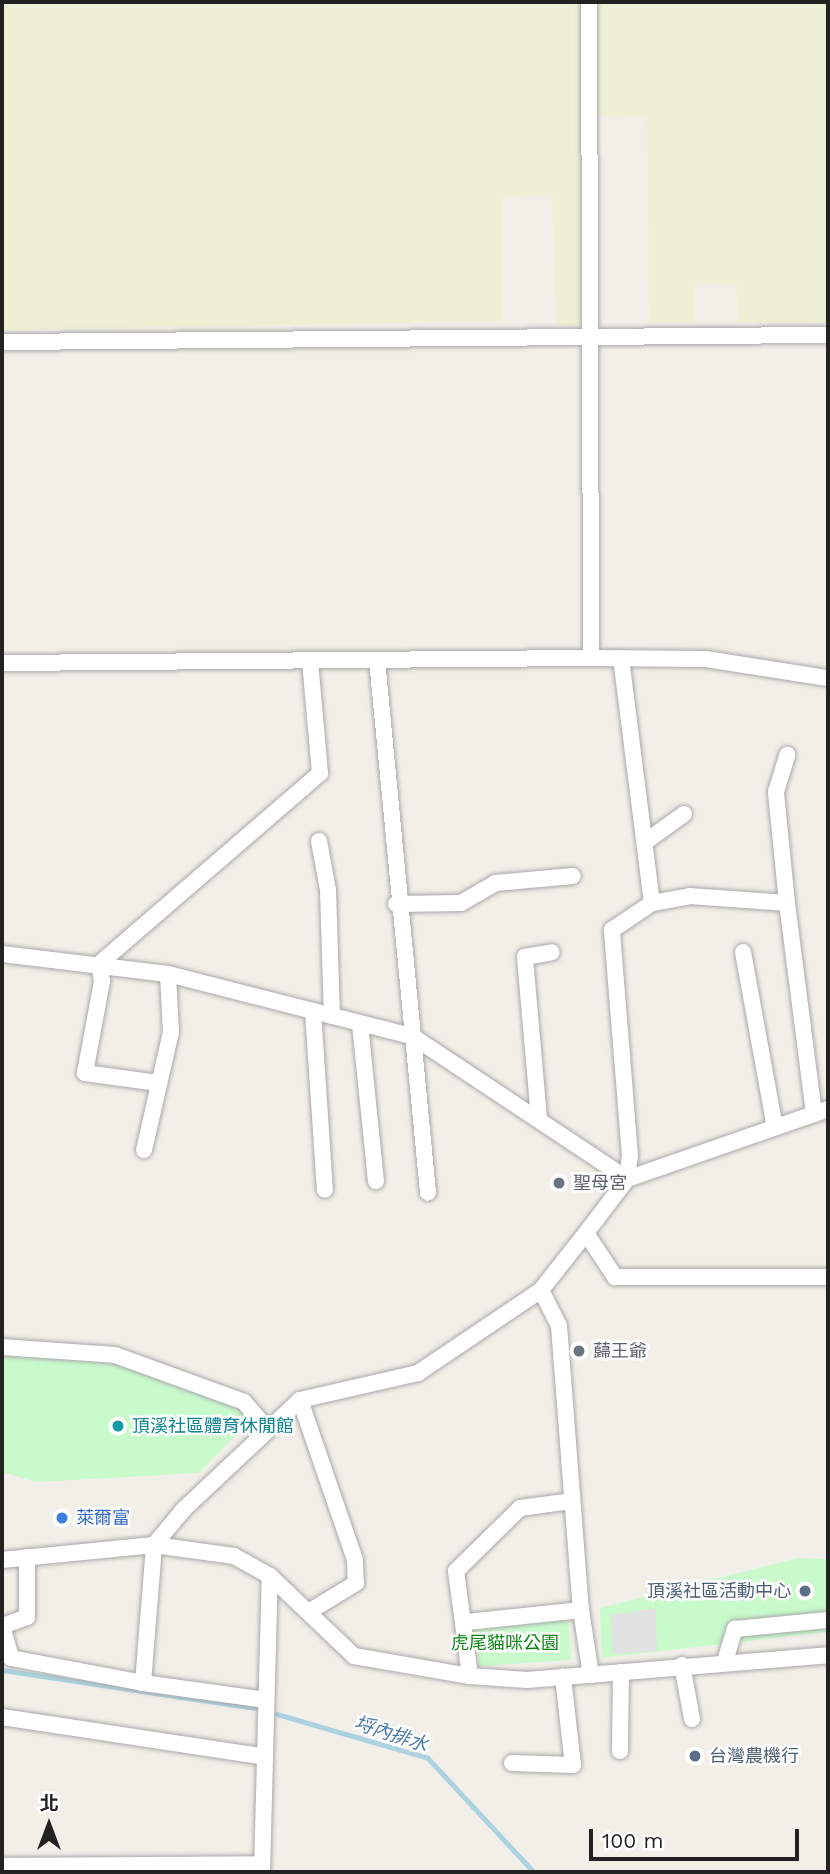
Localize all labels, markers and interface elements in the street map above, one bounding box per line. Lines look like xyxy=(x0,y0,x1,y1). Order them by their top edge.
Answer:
place label: 聖母宮 xyxy=(573,1172,627,1194)
marker: 聖母宮 xyxy=(551,1175,567,1191)
place label: 蘬王爺 xyxy=(593,1340,647,1362)
marker: 蘬王爺 xyxy=(571,1343,587,1359)
place label: 頂溪社區體育休閒館 xyxy=(132,1415,294,1437)
marker: 頂溪社區體育休閒館 xyxy=(110,1418,126,1434)
place label: 萊爾富 xyxy=(76,1507,130,1529)
marker: 萊爾富 xyxy=(54,1510,70,1526)
place label: 頂溪社區活動中心 xyxy=(647,1580,791,1602)
marker: 頂溪社區活動中心 xyxy=(797,1583,813,1599)
park label: 虎尾貓咪公園 xyxy=(451,1632,559,1654)
water label: 埒內排水 xyxy=(351,1711,431,1757)
place label: 台灣農機行 xyxy=(709,1745,799,1767)
marker: 台灣農機行 xyxy=(687,1748,703,1764)
north arrow xyxy=(14,1790,84,1860)
text: 北 xyxy=(39,1792,59,1815)
scale bar xyxy=(592,1814,802,1858)
text: 100 m xyxy=(602,1828,664,1853)

